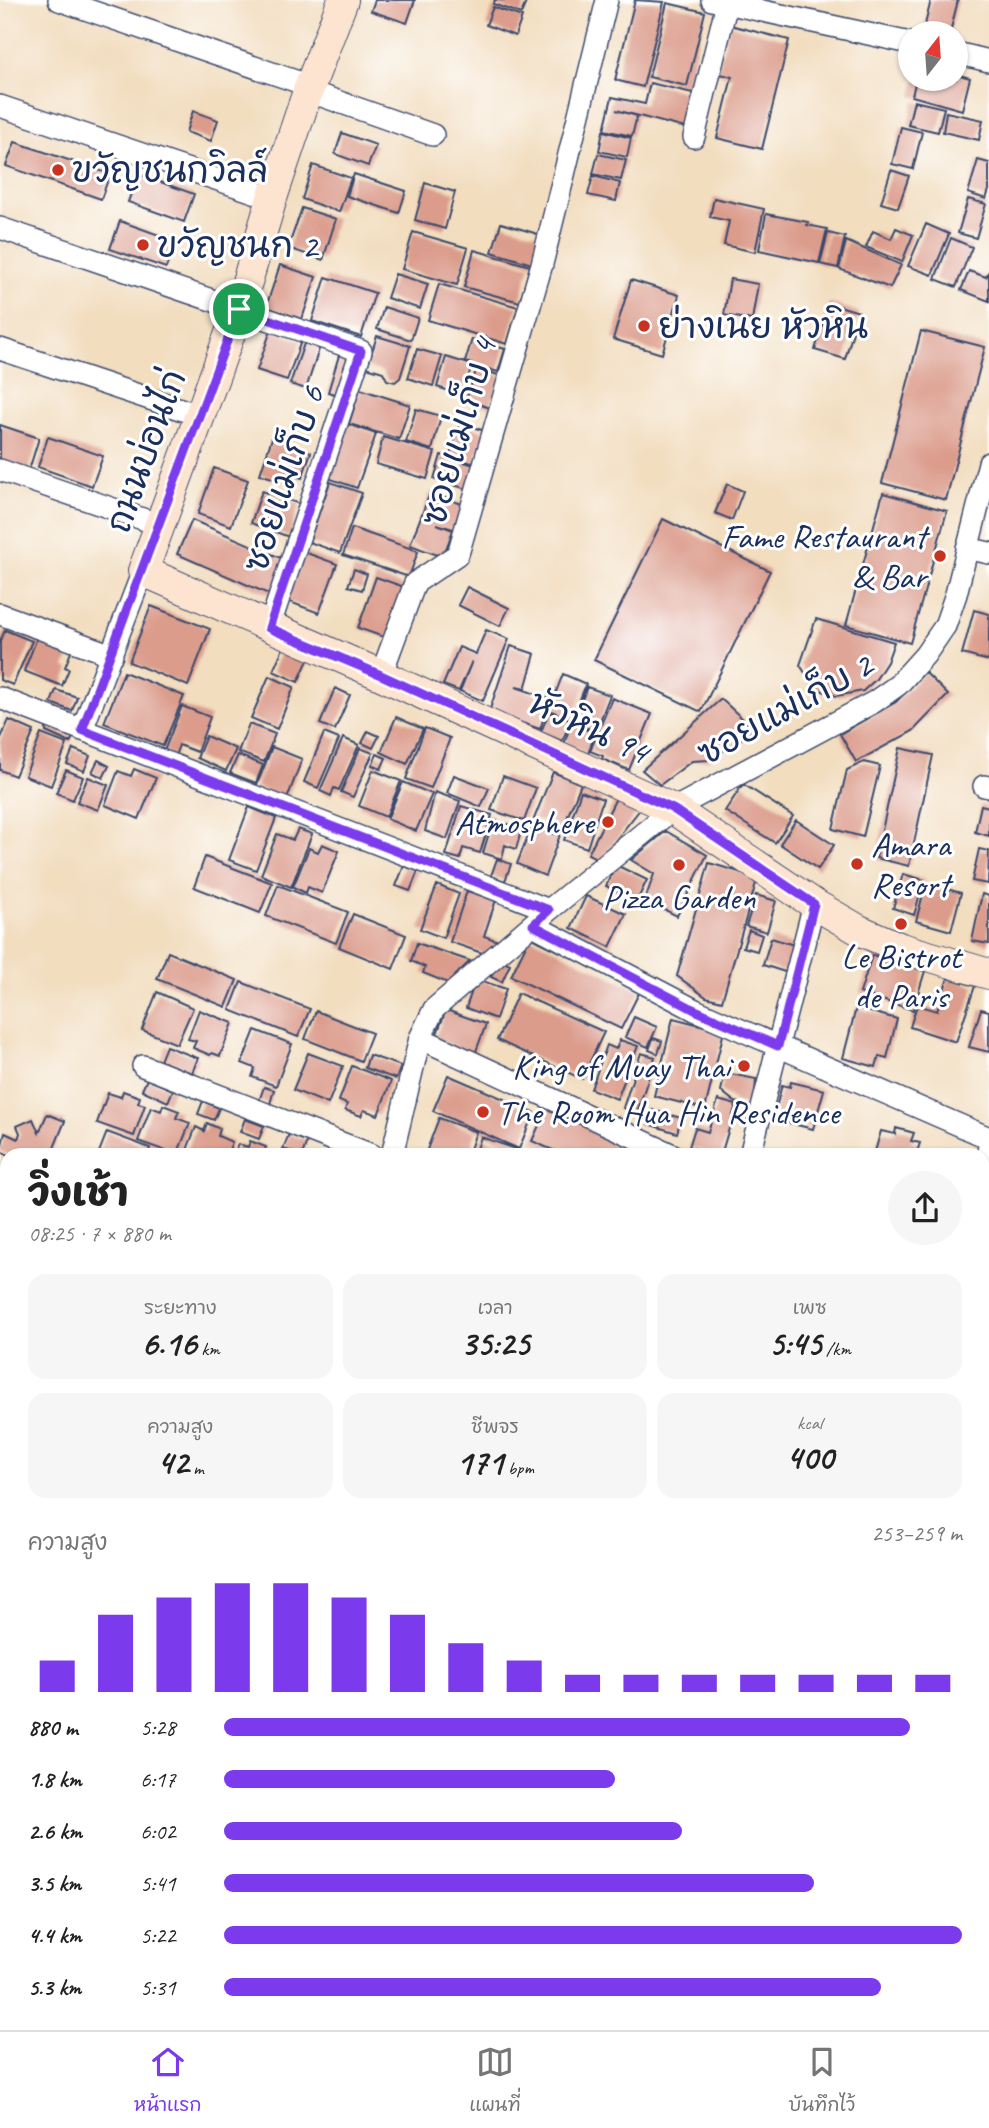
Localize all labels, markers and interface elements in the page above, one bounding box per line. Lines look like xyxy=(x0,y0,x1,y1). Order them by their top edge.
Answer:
north arrow xyxy=(898,21,968,91)
map controls xyxy=(898,21,968,91)
place label: ขวัญชนกวิลล์ xyxy=(72,147,268,193)
marker: ขวัญชนกวิลล์ xyxy=(50,162,66,178)
place label: ขวัญชนก 2 xyxy=(157,223,320,268)
marker: ขวัญชนก 2 xyxy=(135,237,151,253)
pin xyxy=(209,279,269,339)
icon: arrive xyxy=(220,290,258,328)
place label: ย่างเนย หัวหิน xyxy=(658,304,868,349)
marker: ย่างเนย หัวหิน xyxy=(636,318,652,334)
street label: ซอยแม่เก็บ 4 xyxy=(410,330,508,531)
street label: ถนนบ่อนไก่ xyxy=(94,362,196,539)
street label: ซอยแม่เก็บ 6 xyxy=(232,379,336,578)
place label: Fame Restaurant & Bar xyxy=(722,514,930,599)
marker: Fame Restaurant & Bar xyxy=(932,548,948,564)
street label: ซอยแม่เก็บ 2 xyxy=(689,640,883,775)
street label: หัวหิน 94 xyxy=(522,680,659,776)
place label: Atmosphere xyxy=(455,800,597,845)
marker: Atmosphere xyxy=(600,814,616,830)
place label: Amara Resort xyxy=(871,822,954,907)
marker: Amara Resort xyxy=(849,856,865,872)
marker: Pizza Garden xyxy=(671,857,687,873)
place label: Pizza Garden xyxy=(603,875,756,920)
marker: Le Bistrot de Paris xyxy=(893,916,909,932)
place label: Le Bistrot de Paris xyxy=(841,934,964,1019)
place label: King of Muay Thai xyxy=(512,1044,734,1089)
marker: King of Muay Thai xyxy=(736,1058,752,1074)
place label: The Room Hua Hin Residence xyxy=(497,1090,842,1135)
marker: The Room Hua Hin Residence xyxy=(475,1104,491,1120)
text: วิ่งเช้า xyxy=(28,1169,128,1216)
button: share xyxy=(888,1171,962,1245)
text: 08:25 · 7 × 880 m xyxy=(28,1219,171,1248)
text: ระยะทาง xyxy=(144,1296,217,1320)
text: เวลา xyxy=(477,1296,513,1320)
text: เพซ xyxy=(793,1296,827,1320)
text: 6.16 xyxy=(141,1321,197,1366)
text: 35:25 xyxy=(461,1321,529,1366)
text: 5:45 xyxy=(768,1321,821,1366)
text: km xyxy=(197,1337,220,1361)
text: /km xyxy=(821,1337,851,1361)
text: kcal xyxy=(797,1411,822,1435)
text: ความสูง xyxy=(148,1415,213,1439)
text: ชีพจร xyxy=(471,1415,519,1439)
text: 400 xyxy=(786,1435,833,1480)
text: 42 xyxy=(157,1440,188,1485)
text: 171 xyxy=(456,1440,503,1485)
text: m xyxy=(188,1456,204,1480)
text: bpm xyxy=(503,1456,534,1480)
text: 253–259 m xyxy=(871,1519,962,1548)
text: ความสูง xyxy=(28,1528,107,1557)
text: 880 m xyxy=(28,1713,78,1742)
text: 5:28 xyxy=(140,1713,176,1742)
text: 1.8 km xyxy=(28,1765,82,1794)
text: 6:17 xyxy=(140,1765,176,1794)
text: 2.6 km xyxy=(28,1817,82,1846)
text: 6:02 xyxy=(140,1817,176,1846)
text: 3.5 km xyxy=(28,1869,81,1898)
text: 5:41 xyxy=(140,1869,176,1898)
text: 4.4 km xyxy=(28,1921,82,1950)
text: 5:22 xyxy=(140,1921,176,1950)
text: 5.3 km xyxy=(28,1973,81,2002)
text: 5:31 xyxy=(140,1973,176,2002)
tab: หน้าแรก xyxy=(134,2043,202,2118)
tab: แผนที่ xyxy=(469,2043,521,2118)
tab: บันทึกไว้ xyxy=(788,2043,855,2118)

